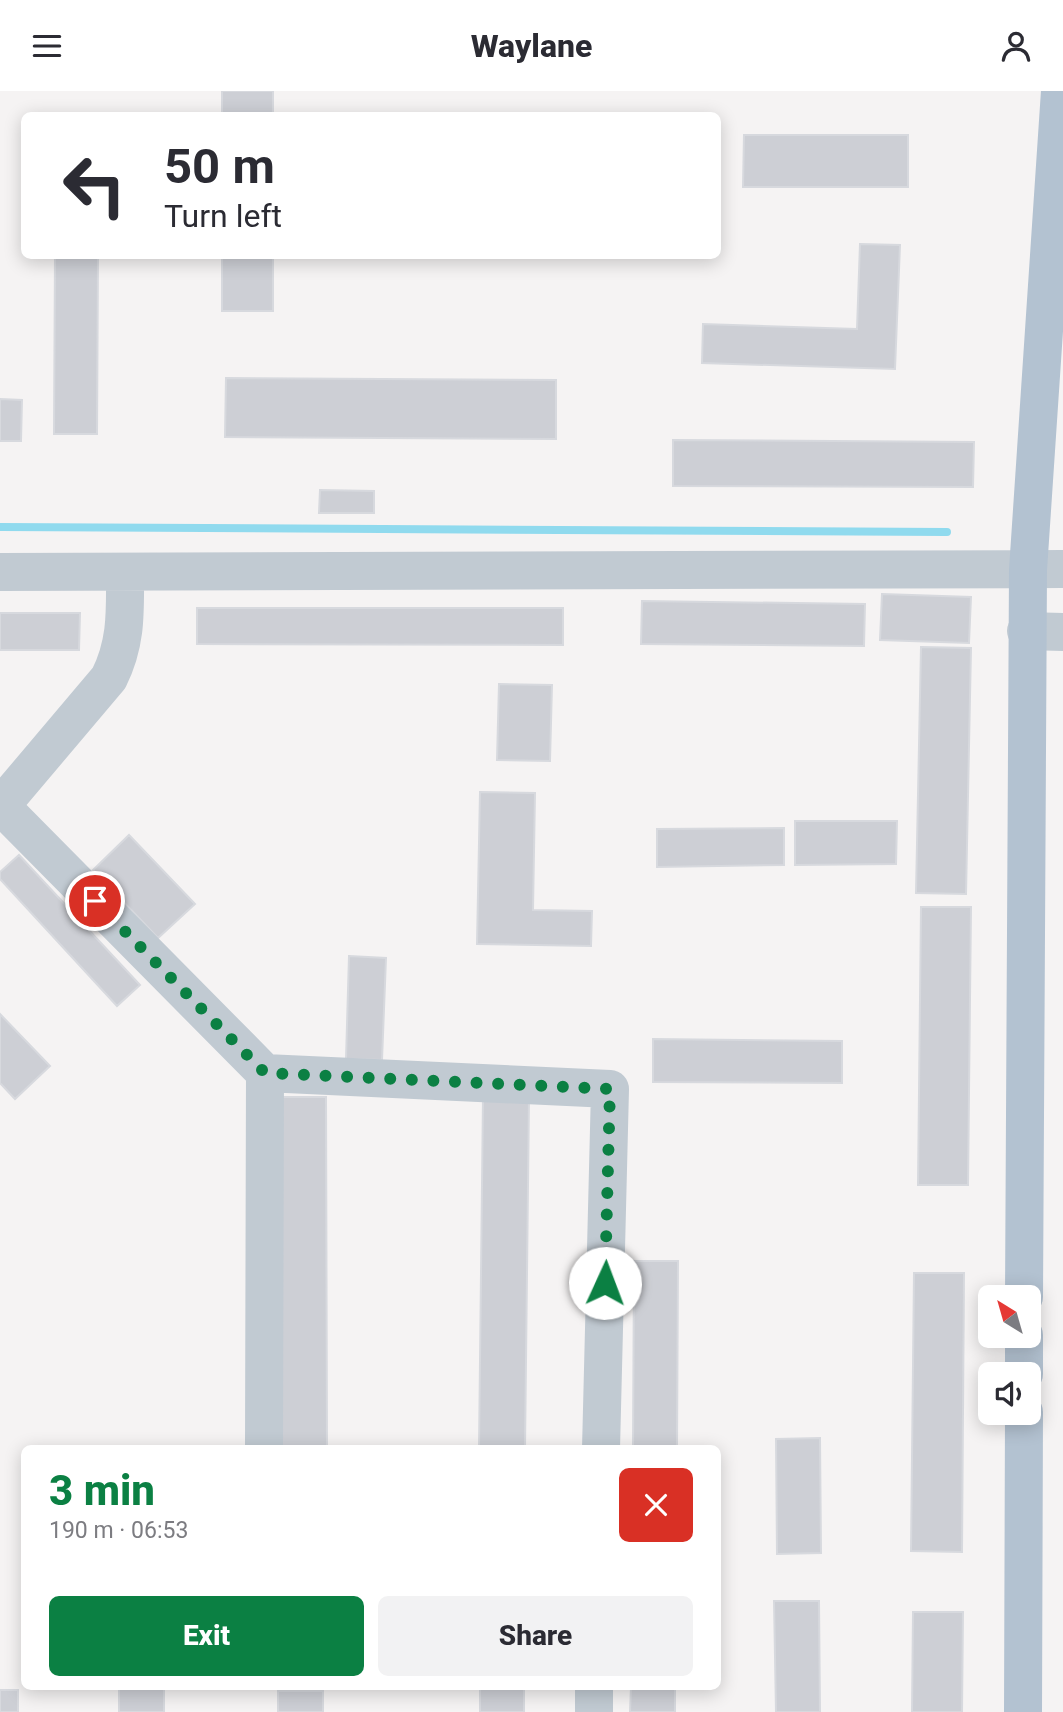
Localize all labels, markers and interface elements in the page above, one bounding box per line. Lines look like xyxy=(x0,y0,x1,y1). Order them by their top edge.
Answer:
icon: menu xyxy=(28,27,66,65)
text: Waylane xyxy=(471,27,592,65)
icon: person xyxy=(997,27,1035,65)
text: 50 m xyxy=(164,138,275,195)
icon: left xyxy=(49,140,140,231)
text: Turn left xyxy=(164,197,282,235)
pin xyxy=(65,871,125,931)
icon: arrive xyxy=(76,882,114,920)
position arrow xyxy=(568,1246,642,1320)
north arrow xyxy=(978,1285,1041,1347)
map controls xyxy=(978,1285,1041,1425)
button: sound xyxy=(978,1362,1041,1425)
text: 3 min xyxy=(49,1466,155,1515)
button: close xyxy=(619,1468,693,1542)
text: 190 m · 06:53 xyxy=(49,1517,188,1544)
button: Exit xyxy=(49,1596,364,1676)
button: Share xyxy=(378,1596,693,1676)

